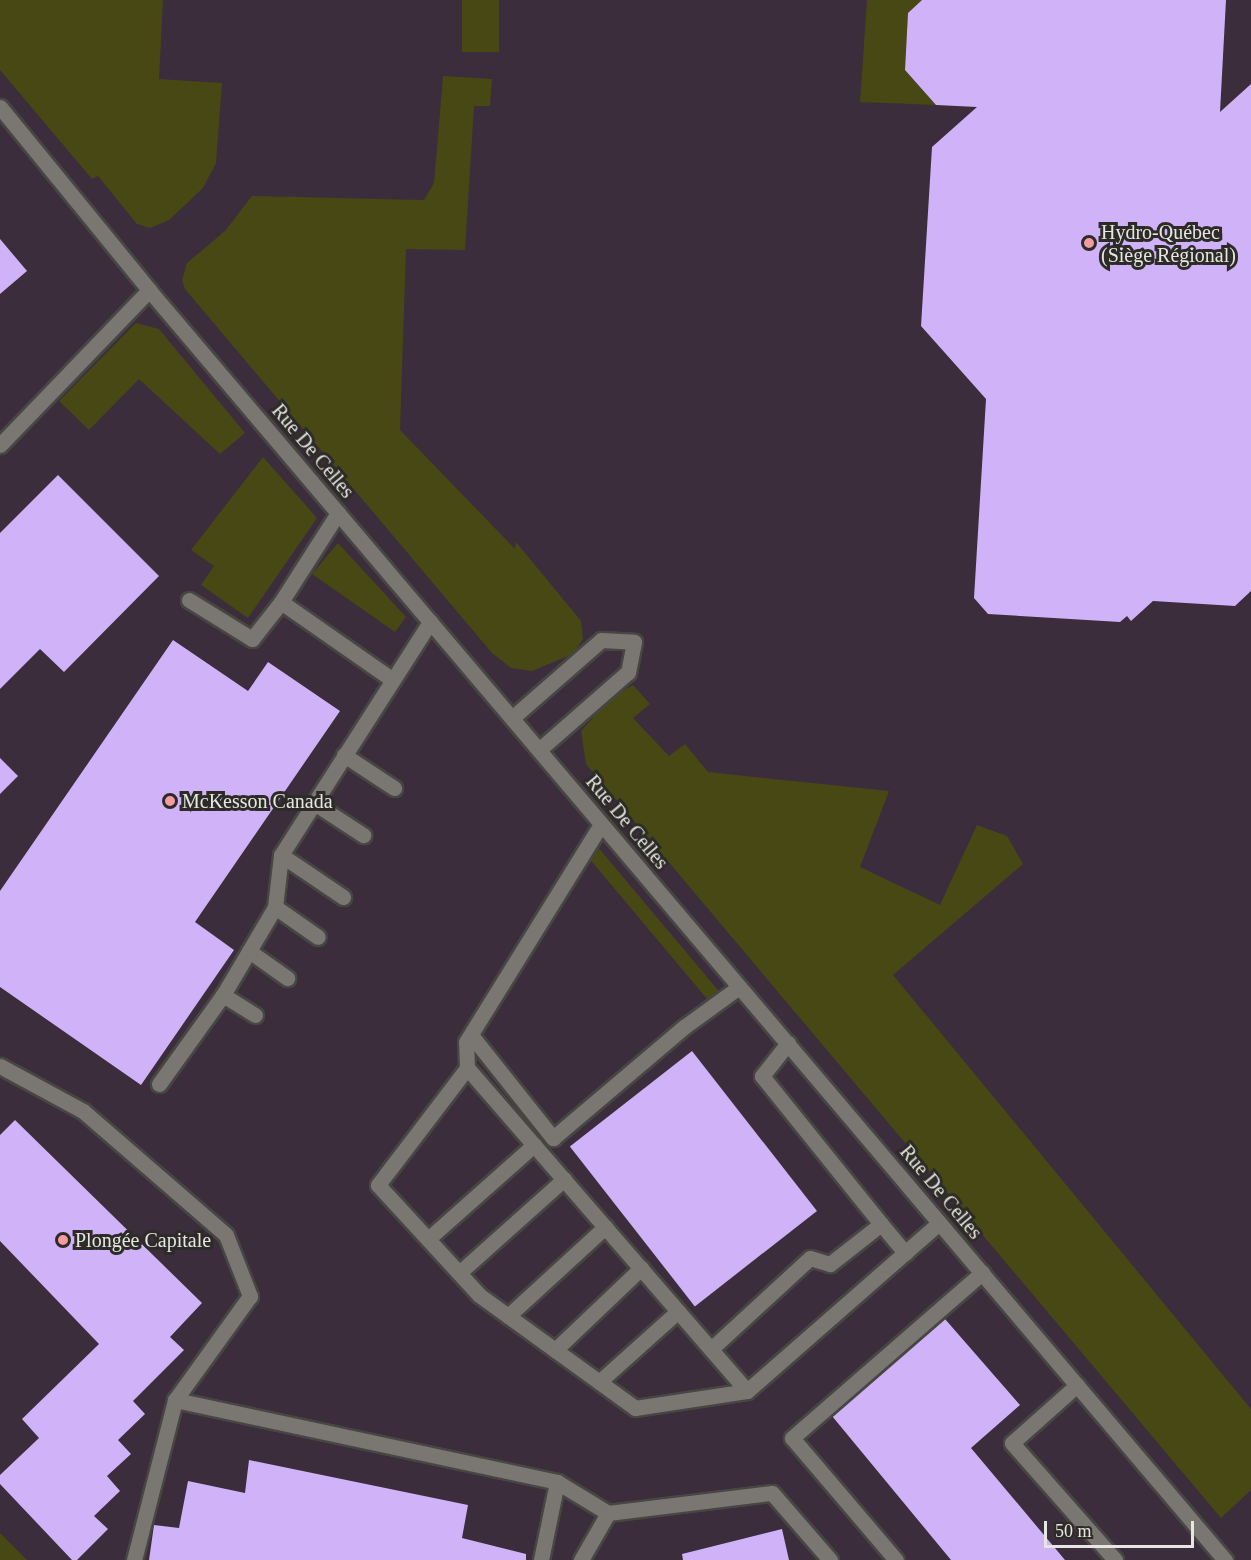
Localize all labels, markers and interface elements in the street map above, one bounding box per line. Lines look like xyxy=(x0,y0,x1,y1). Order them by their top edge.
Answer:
place label: Hydro-Québec (Siège Régional) xyxy=(1101,220,1236,267)
marker: Hydro-Québec (Siège Régional) xyxy=(1082,236,1096,250)
street label: Rue De Celles xyxy=(267,399,359,503)
street label: Rue De Celles xyxy=(581,770,673,874)
place label: McKesson Canada xyxy=(182,789,333,813)
marker: McKesson Canada xyxy=(163,794,177,808)
street label: Rue De Celles xyxy=(895,1140,987,1244)
place label: Plongée Capitale xyxy=(75,1228,211,1252)
marker: Plongée Capitale xyxy=(56,1233,70,1247)
scale bar xyxy=(1047,1509,1197,1547)
text: 50 m xyxy=(1055,1521,1092,1541)

